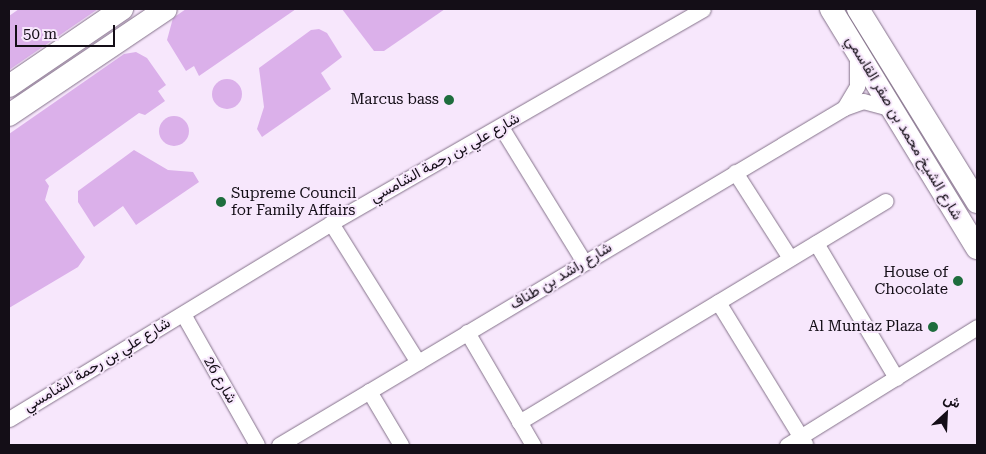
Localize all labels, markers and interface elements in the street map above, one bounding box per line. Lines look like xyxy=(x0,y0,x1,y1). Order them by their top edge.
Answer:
scale bar xyxy=(18,15,118,47)
text: 50 m xyxy=(23,25,57,43)
street label: شارع الشيخ محمد بن صقر القاسمي xyxy=(842,33,966,223)
place label: Marcus bass xyxy=(350,91,439,109)
marker: Marcus bass xyxy=(443,94,455,106)
street label: شارع علي بن رحمة الشامسي xyxy=(367,109,523,207)
place label: Supreme Council for Family Affairs xyxy=(231,184,356,219)
marker: Supreme Council for Family Affairs xyxy=(215,196,227,208)
street label: شارع راشد بن طناف xyxy=(507,238,615,314)
place label: House of Chocolate xyxy=(874,263,948,298)
marker: House of Chocolate xyxy=(952,275,964,287)
street label: شارع علي بن رحمة الشامسي xyxy=(20,314,174,416)
place label: Al Muntaz Plaza xyxy=(809,318,923,336)
marker: Al Muntaz Plaza xyxy=(927,321,939,333)
street label: شارع 26 xyxy=(200,354,240,406)
north arrow xyxy=(921,389,971,439)
text: ش xyxy=(941,390,963,411)

